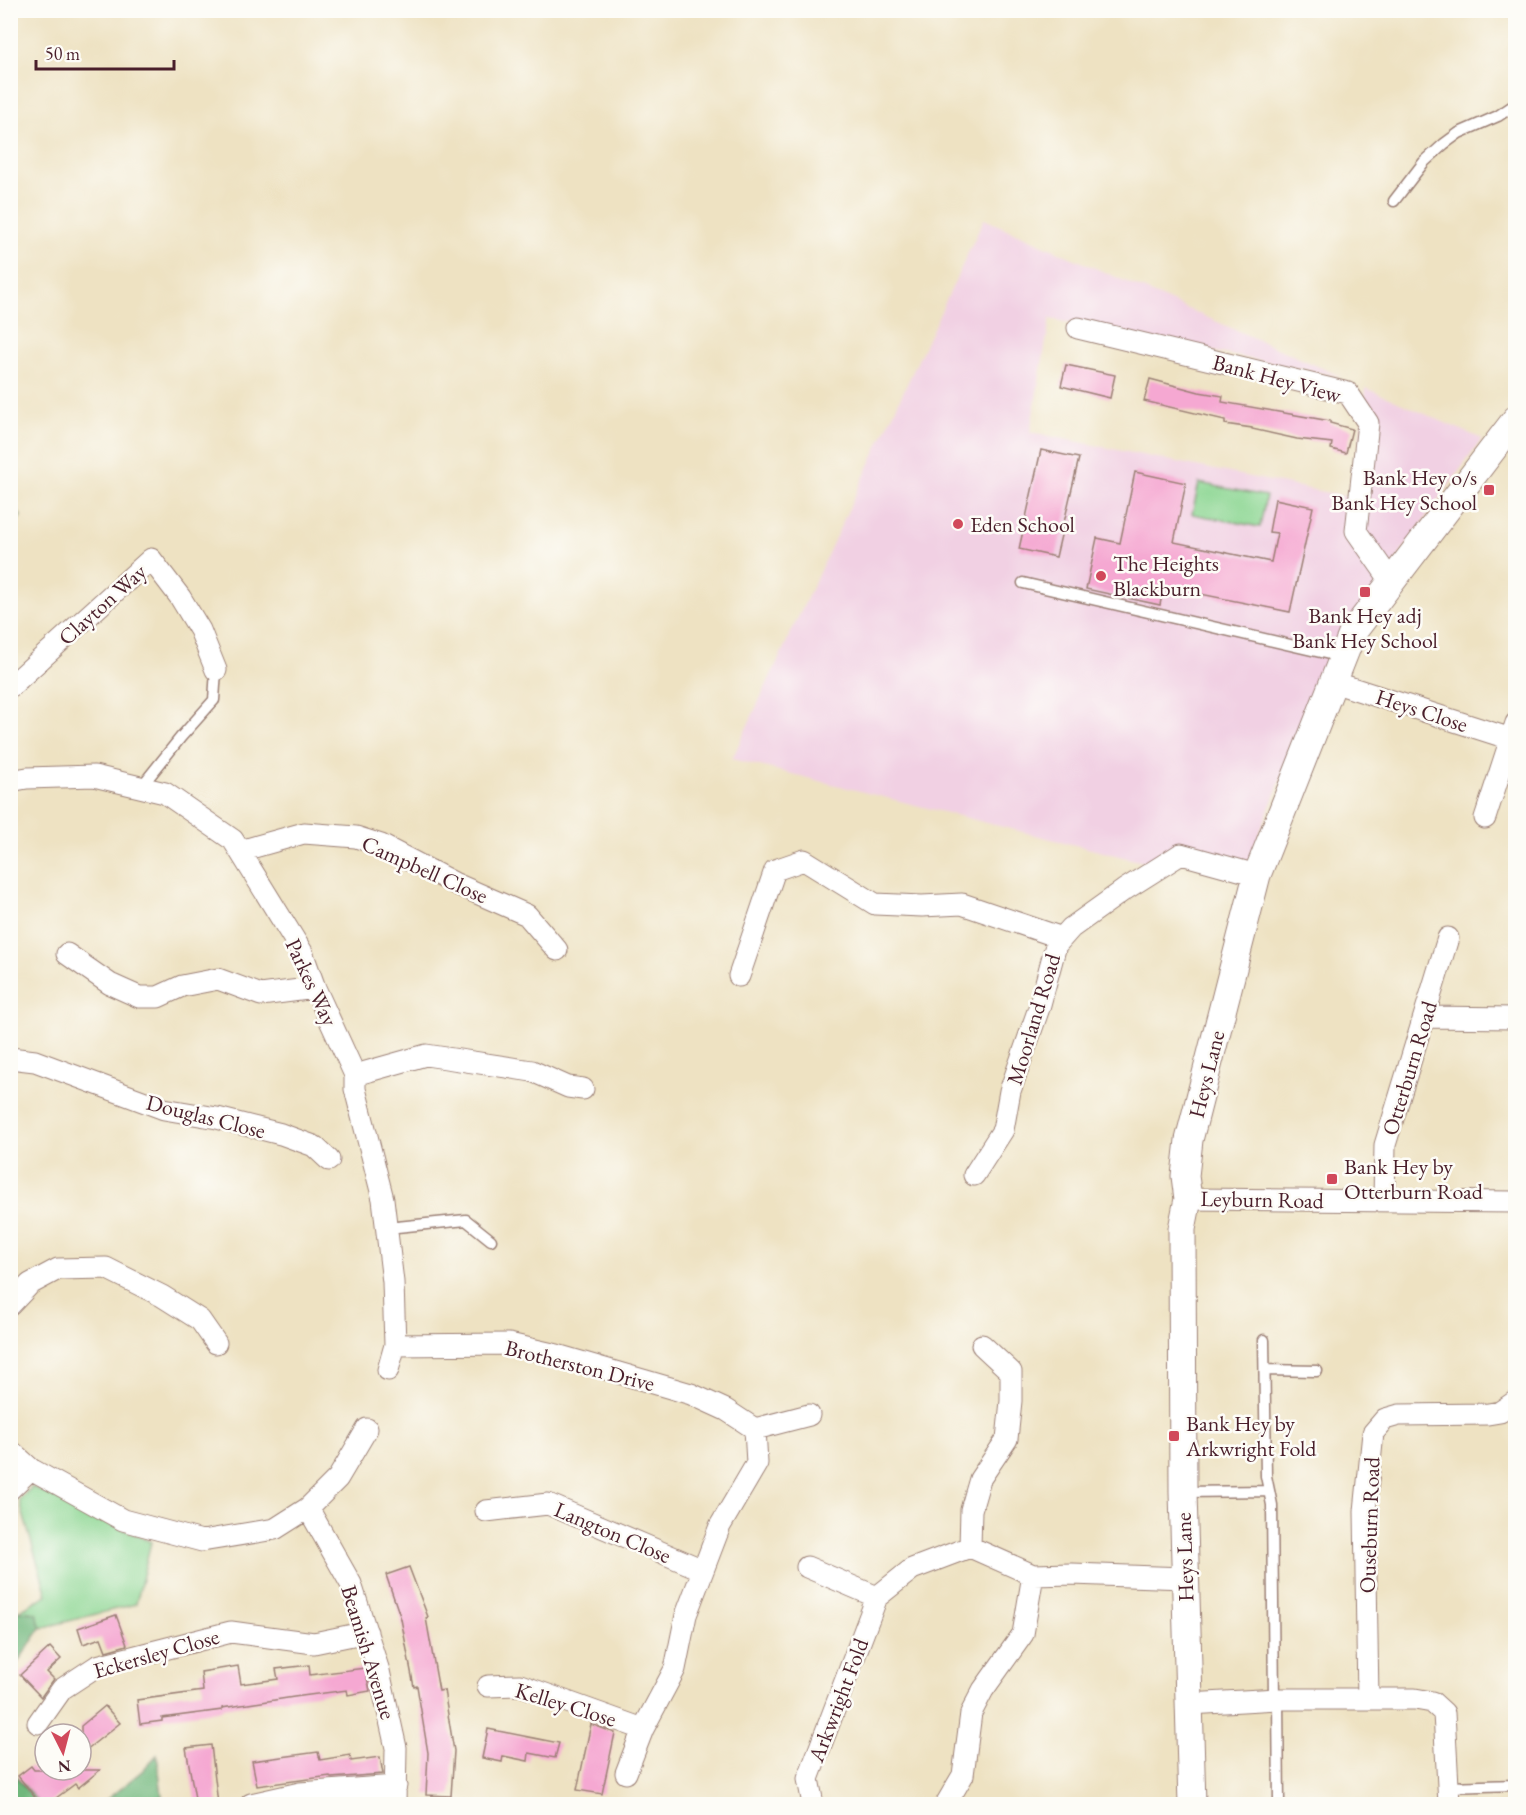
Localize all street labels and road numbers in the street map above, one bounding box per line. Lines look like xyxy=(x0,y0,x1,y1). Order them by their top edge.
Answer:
street label: Bank Hey View xyxy=(1209,347,1345,410)
street label: Clayton Way xyxy=(52,557,153,652)
street label: Heys Close xyxy=(1372,682,1472,739)
street label: Campbell Close xyxy=(357,829,493,910)
street label: Parkes Way xyxy=(279,934,345,1031)
street label: Moorland Road xyxy=(1000,949,1067,1088)
street label: Otterburn Road xyxy=(1375,997,1444,1139)
street label: Heys Lane xyxy=(1182,1027,1231,1121)
street label: Douglas Close xyxy=(143,1088,269,1145)
street label: Leyburn Road xyxy=(1200,1184,1325,1215)
street label: Brotherston Drive xyxy=(502,1333,658,1398)
street label: Ouseburn Road xyxy=(1353,1455,1386,1594)
street label: Langton Close xyxy=(550,1495,676,1570)
street label: Heys Lane xyxy=(1168,1511,1201,1602)
street label: Beamish Avenue xyxy=(334,1582,403,1723)
street label: Eckersley Close xyxy=(90,1622,223,1685)
street label: Arkwright Fold xyxy=(801,1633,876,1767)
street label: Kelley Close xyxy=(512,1675,620,1734)

